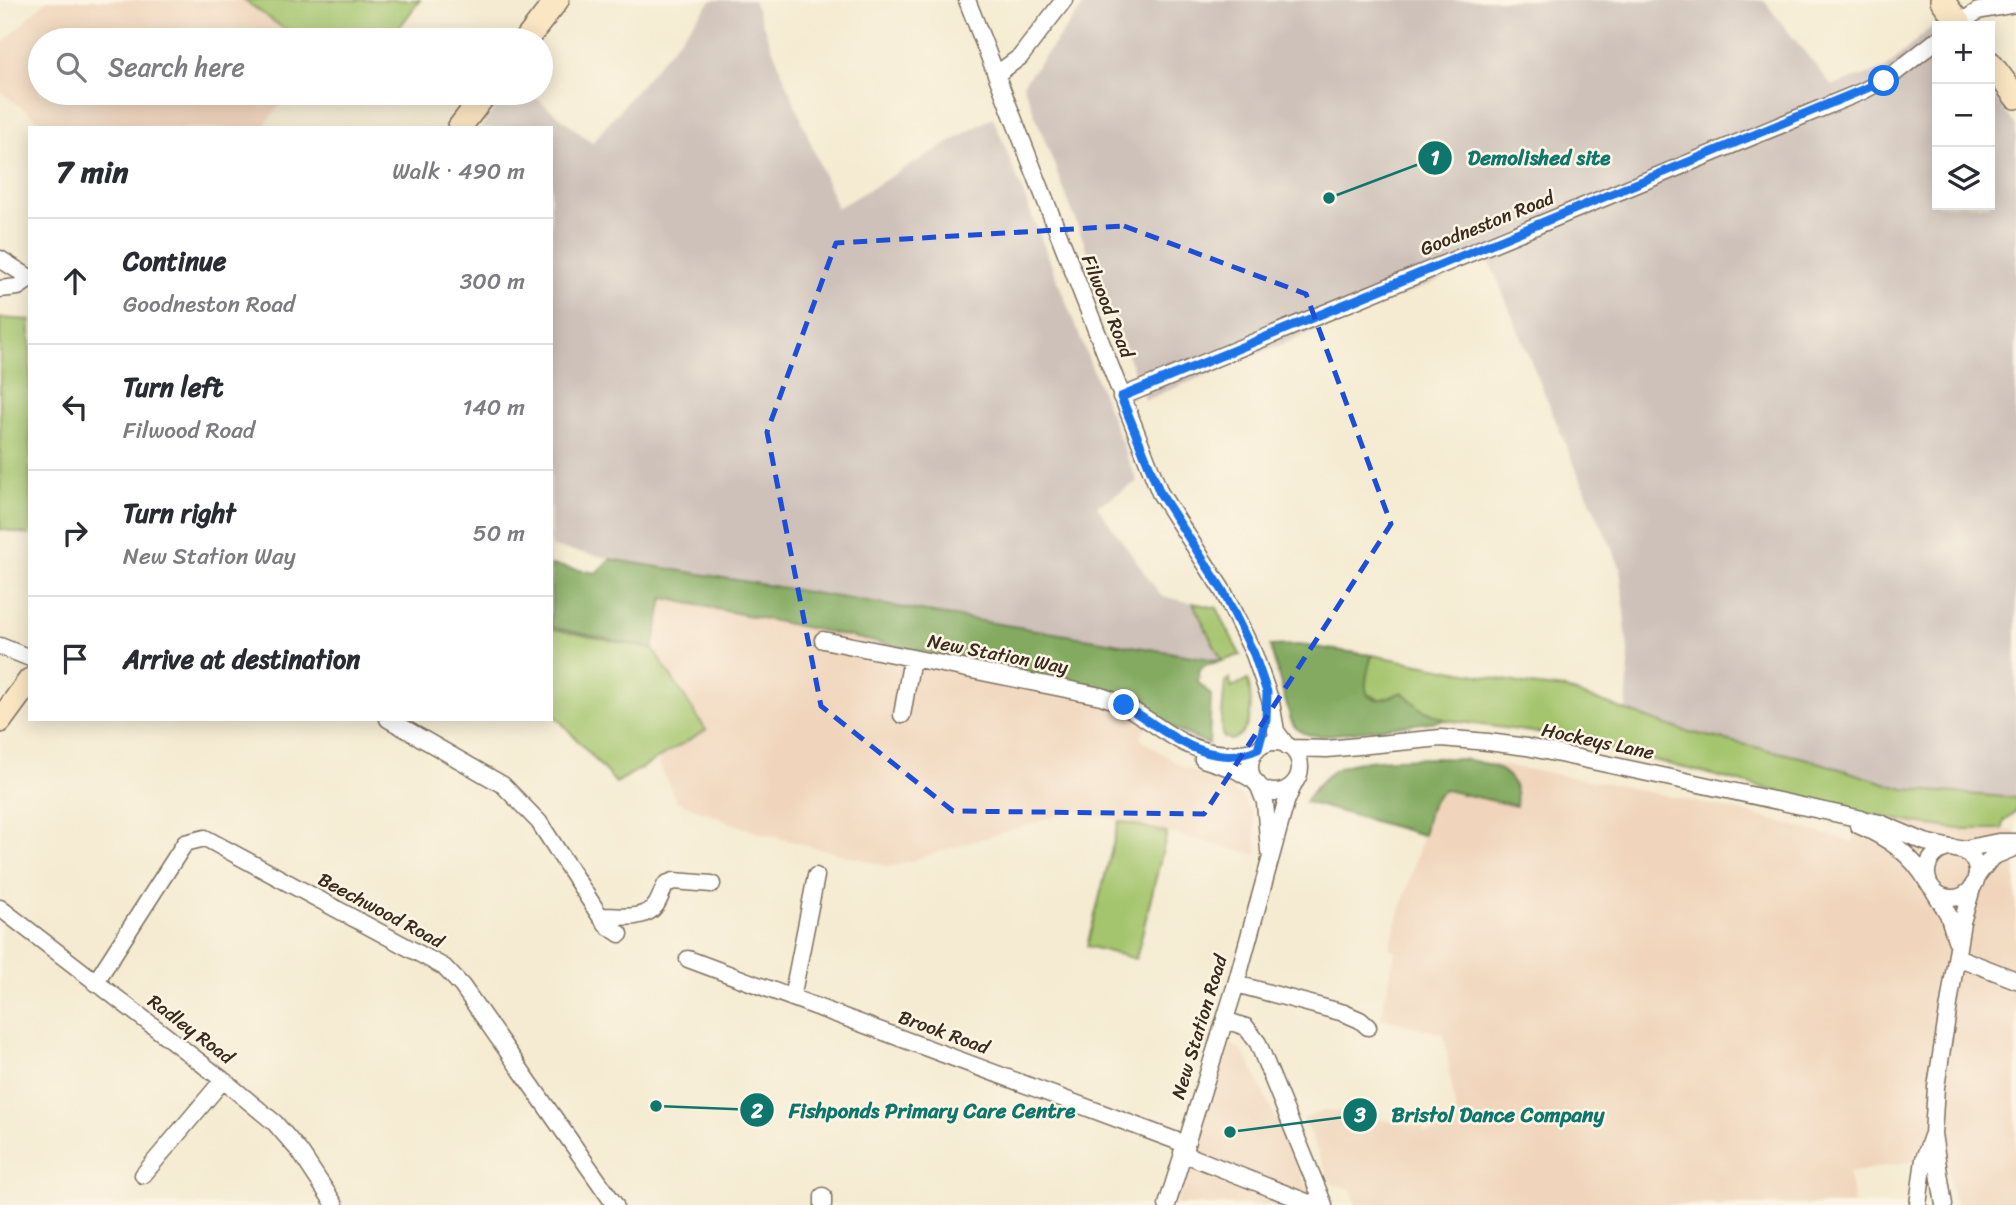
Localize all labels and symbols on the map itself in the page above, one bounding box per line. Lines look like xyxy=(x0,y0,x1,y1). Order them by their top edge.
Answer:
route start xyxy=(1868,65,1899,96)
callout: Demolished site xyxy=(1418,137,1625,179)
text: 1 xyxy=(1430,139,1440,177)
text: Demolished site xyxy=(1468,139,1611,177)
street label: Goodneston Road xyxy=(1415,180,1561,265)
street label: Filwood Road xyxy=(1072,249,1144,365)
street label: New Station Way xyxy=(925,624,1071,684)
route end xyxy=(1108,689,1139,720)
street label: Hockeys Lane xyxy=(1539,713,1657,769)
street label: Beechwood Road xyxy=(312,863,451,958)
street label: New Station Road xyxy=(1161,950,1237,1103)
street label: Radley Road xyxy=(141,985,243,1074)
street label: Brook Road xyxy=(894,1000,996,1064)
callout: Fishponds Primary Care Centre xyxy=(739,1089,1090,1131)
text: 2 xyxy=(750,1092,763,1130)
text: Fishponds Primary Care Centre xyxy=(788,1092,1076,1130)
callout: Bristol Dance Company xyxy=(1343,1094,1618,1136)
text: 3 xyxy=(1353,1096,1366,1134)
text: Bristol Dance Company xyxy=(1392,1096,1606,1134)

